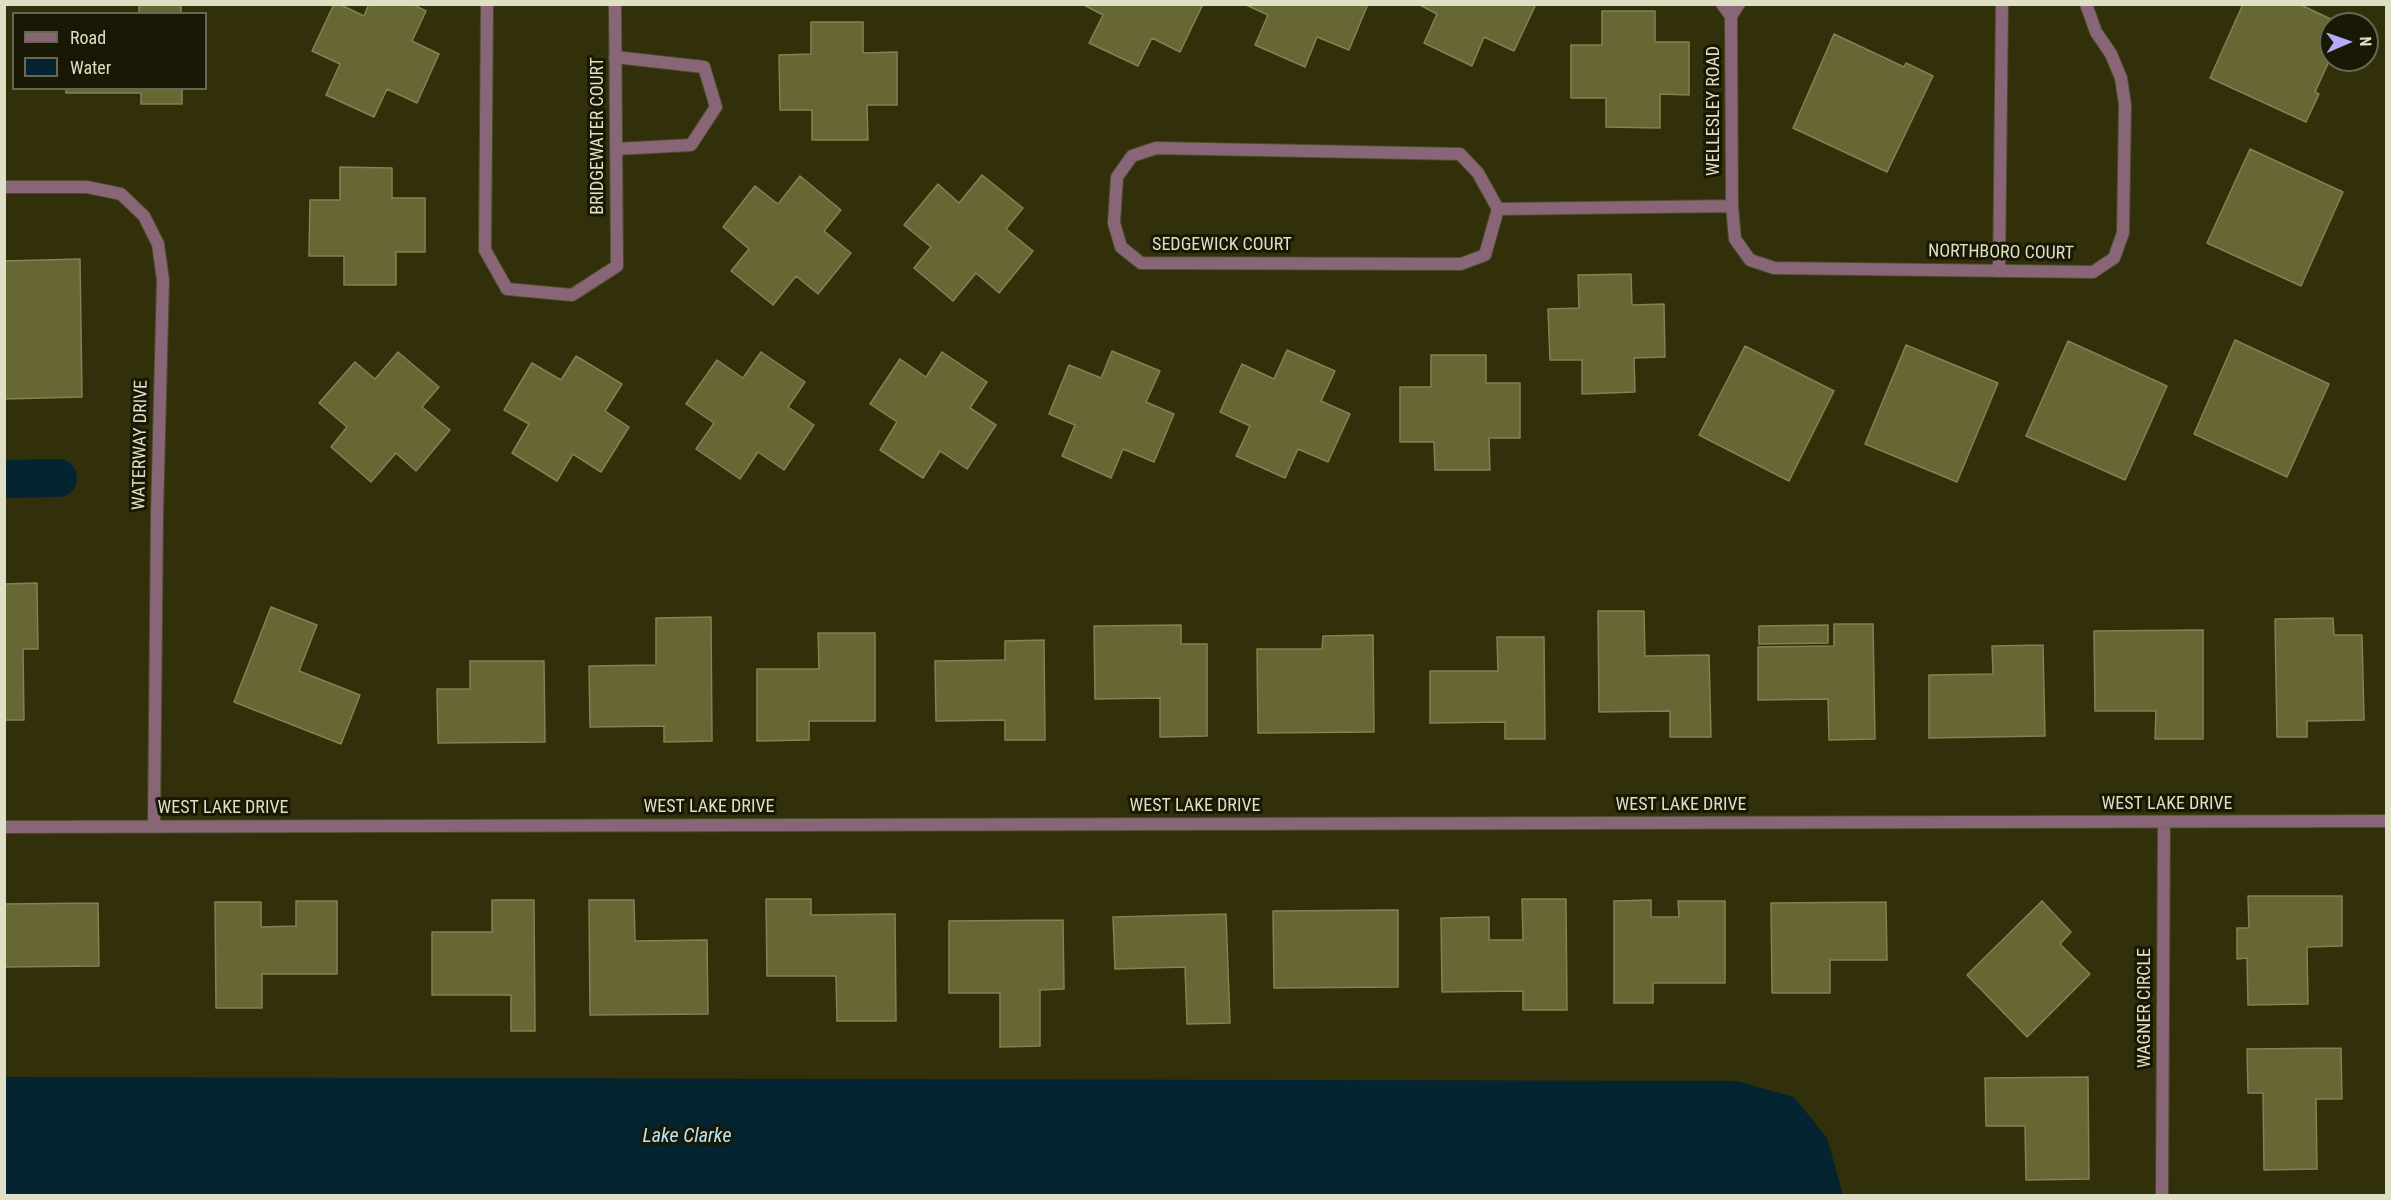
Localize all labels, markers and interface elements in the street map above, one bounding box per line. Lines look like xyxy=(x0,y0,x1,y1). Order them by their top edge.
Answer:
legend xyxy=(12,12,207,90)
north arrow xyxy=(2319,12,2379,72)
text: Road xyxy=(70,27,106,48)
text: N xyxy=(2356,36,2375,47)
street label: WELLESLEY ROAD xyxy=(1703,46,1725,176)
text: Water xyxy=(70,57,111,78)
street label: BRIDGEWATER COURT xyxy=(587,57,609,215)
street label: SEDGEWICK COURT xyxy=(1152,234,1292,256)
street label: NORTHBORO COURT xyxy=(1928,241,2074,265)
street label: WATERWAY DRIVE xyxy=(129,380,153,510)
street label: WEST LAKE DRIVE xyxy=(2102,793,2232,815)
street label: WEST LAKE DRIVE xyxy=(1616,794,1746,816)
street label: WEST LAKE DRIVE xyxy=(1130,795,1260,817)
street label: WEST LAKE DRIVE xyxy=(644,796,774,818)
street label: WEST LAKE DRIVE xyxy=(158,797,288,819)
street label: WAGNER CIRCLE xyxy=(2134,948,2156,1068)
water label: Lake Clarke xyxy=(642,1125,732,1149)

